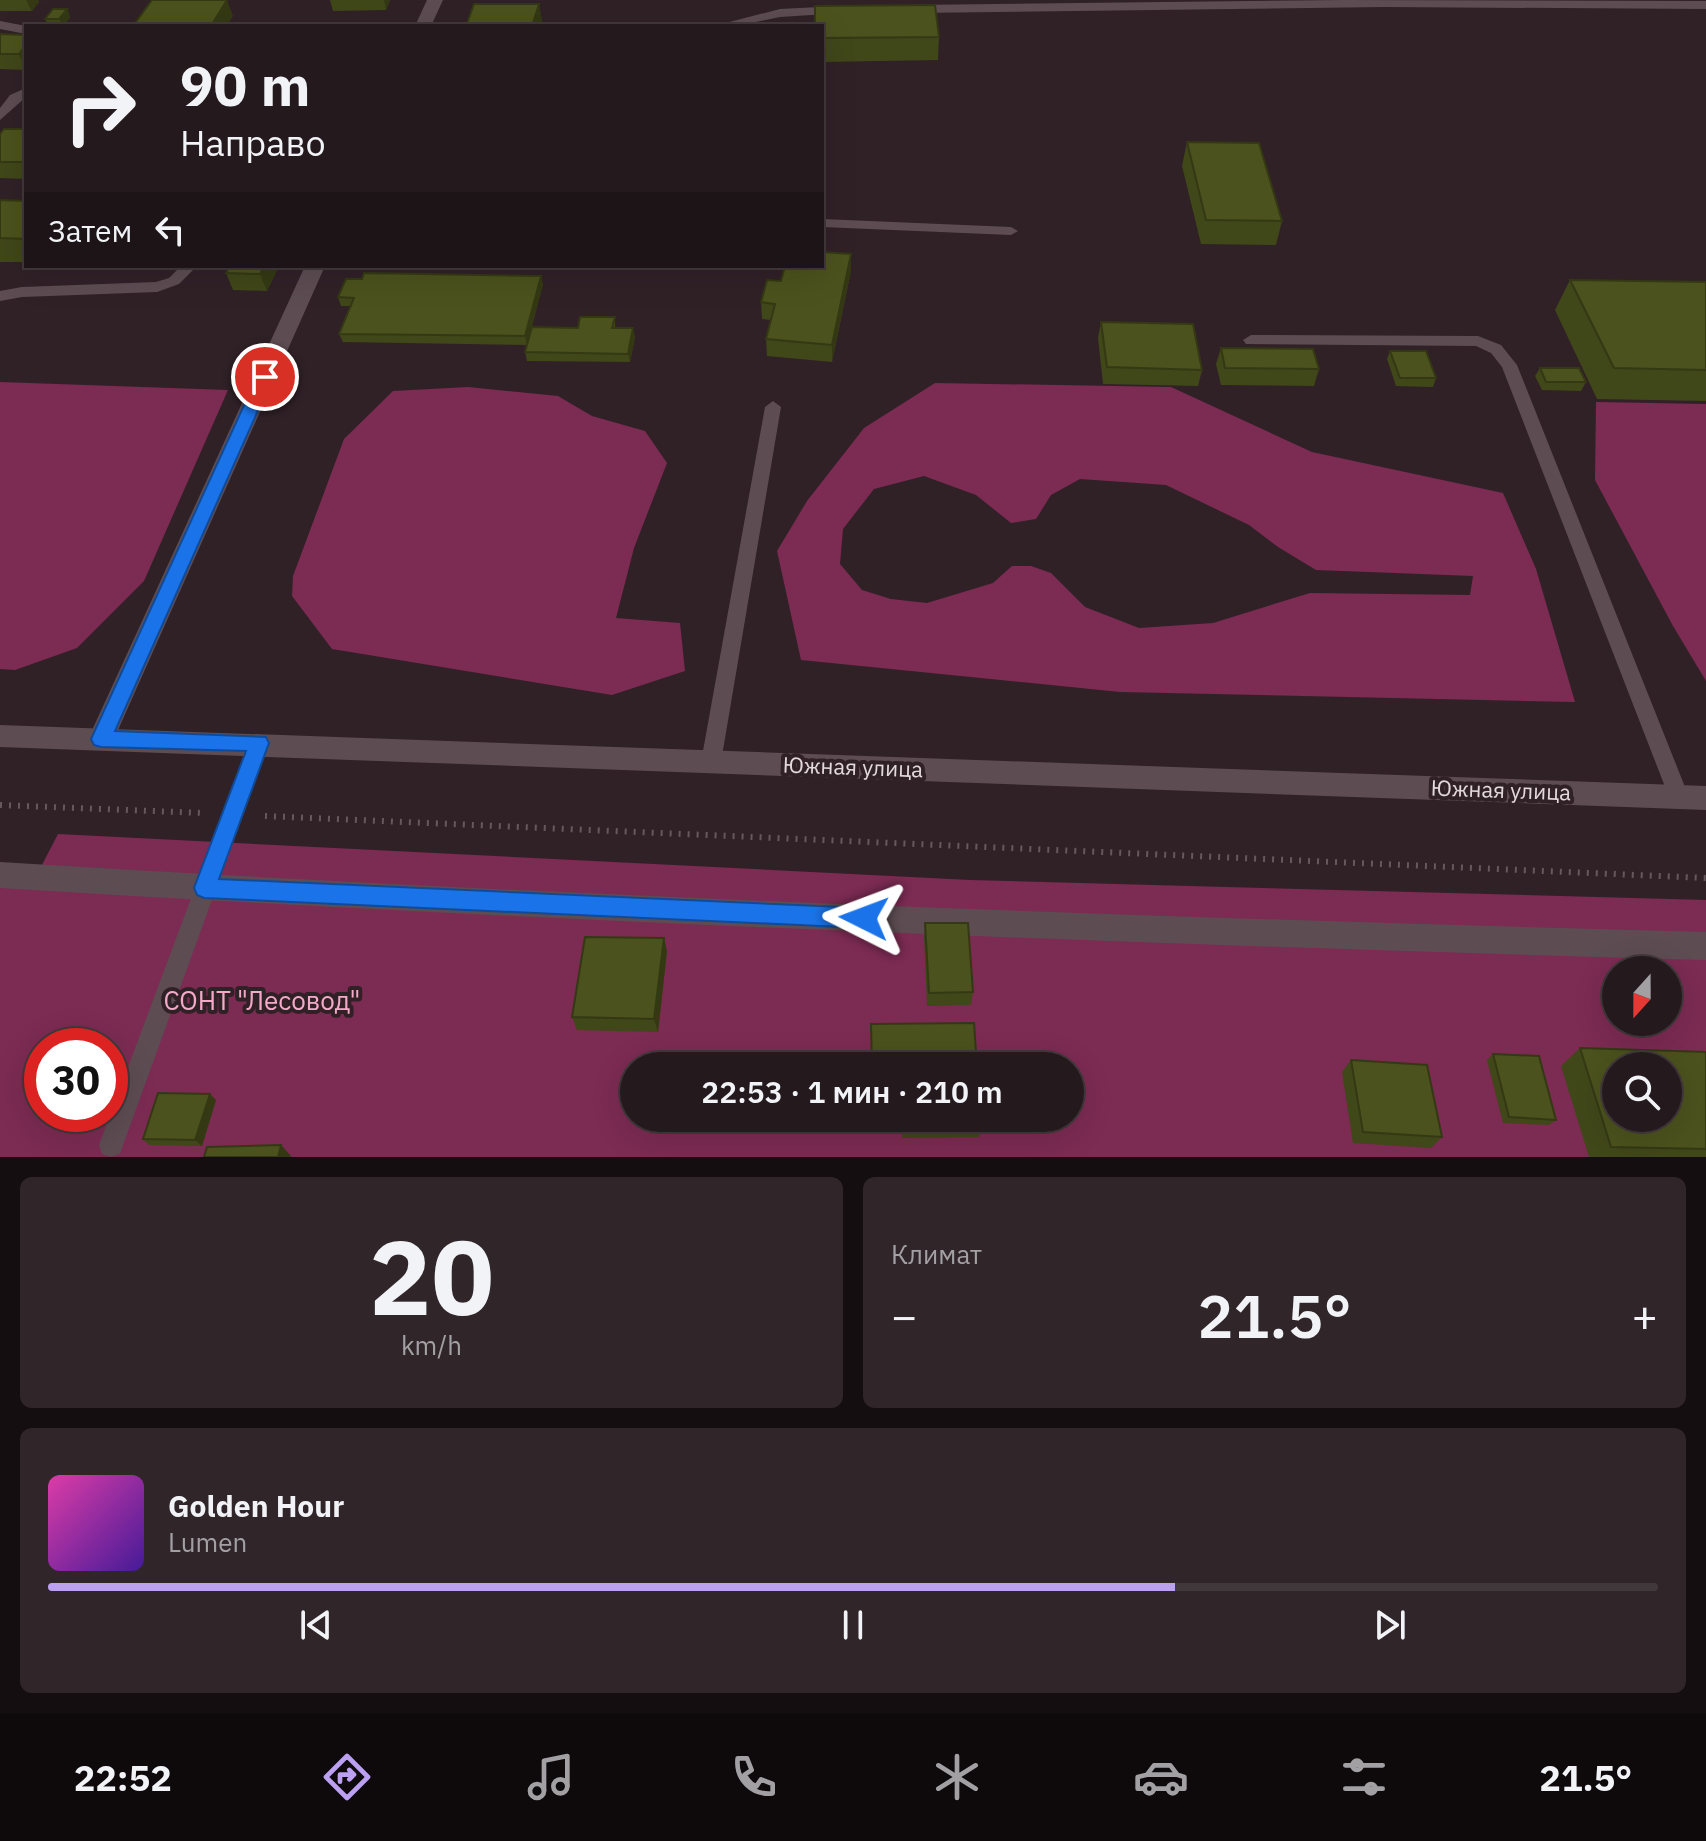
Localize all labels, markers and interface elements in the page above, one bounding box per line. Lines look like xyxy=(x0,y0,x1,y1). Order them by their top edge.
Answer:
text: 90 m xyxy=(180,49,310,121)
icon: right xyxy=(48,56,152,160)
text: Направо xyxy=(180,119,326,166)
icon: left xyxy=(148,208,192,252)
text: Затем xyxy=(48,211,132,250)
pin xyxy=(231,343,299,411)
icon: arrive xyxy=(243,355,287,399)
street label: Южная улица xyxy=(782,750,924,783)
street label: Южная улица xyxy=(1430,773,1572,806)
position arrow xyxy=(822,876,906,960)
north arrow xyxy=(1602,956,1682,1036)
map controls xyxy=(1602,956,1682,1132)
park label: СОНТ "Лесовод" xyxy=(164,983,360,1017)
speed limit sign: 30 xyxy=(24,1028,128,1132)
button: search xyxy=(1602,1052,1682,1132)
text: 22:53 · 1 мин · 210 m xyxy=(701,1072,1003,1111)
text: 20 xyxy=(369,1208,494,1344)
text: Климат xyxy=(891,1237,982,1271)
text: 21.5° xyxy=(1197,1276,1352,1355)
text: − xyxy=(891,1287,917,1344)
text: + xyxy=(1632,1287,1658,1344)
text: km/h xyxy=(401,1328,462,1362)
text: Golden Hour xyxy=(168,1486,344,1525)
text: Lumen xyxy=(168,1525,247,1559)
icon: previous xyxy=(294,1603,338,1647)
icon: pause xyxy=(831,1603,875,1647)
icon: next xyxy=(1368,1603,1412,1647)
icon: directions xyxy=(319,1749,375,1805)
icon: music xyxy=(523,1749,579,1805)
icon: phone xyxy=(726,1749,782,1805)
icon: climate xyxy=(929,1749,985,1805)
icon: car xyxy=(1133,1749,1189,1805)
icon: filters xyxy=(1336,1749,1392,1805)
text: 22:52 xyxy=(74,1754,172,1801)
text: 21.5° xyxy=(1539,1754,1632,1801)

